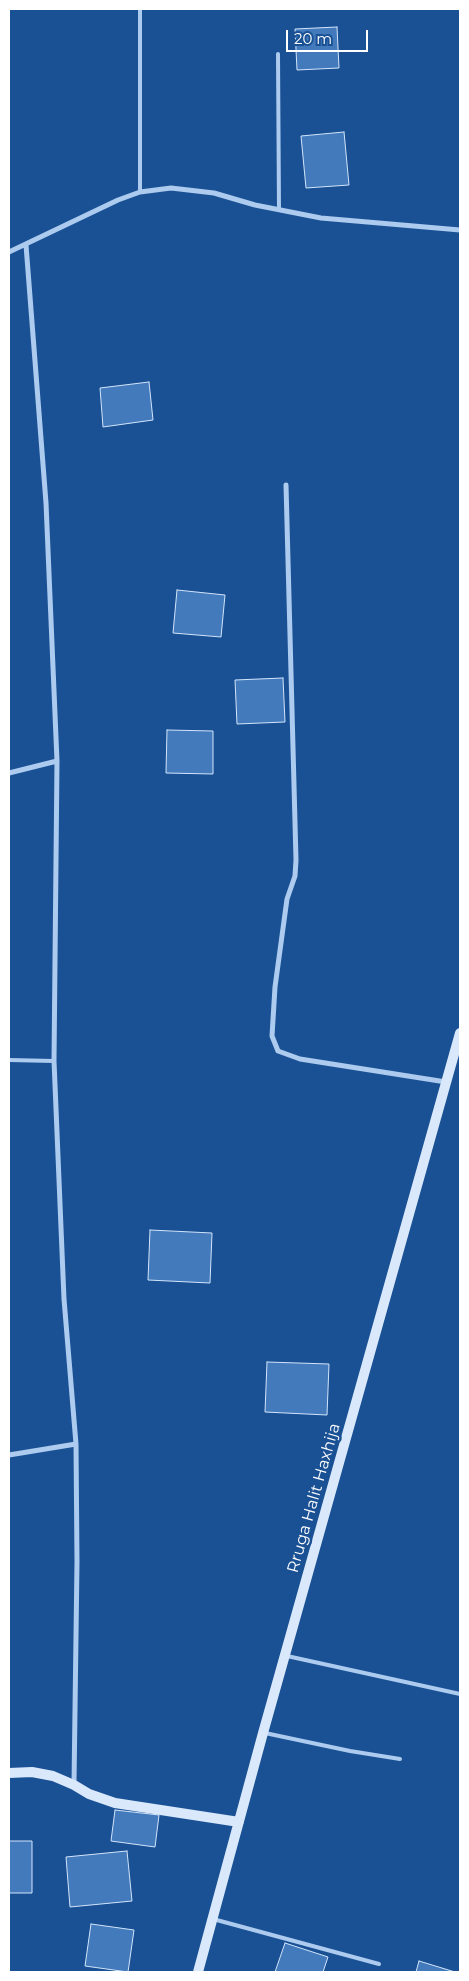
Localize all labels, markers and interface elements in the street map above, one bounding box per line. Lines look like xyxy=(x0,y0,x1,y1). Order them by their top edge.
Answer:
scale bar xyxy=(289,20,372,52)
text: 20 m xyxy=(294,29,332,48)
street label: Rruga Halit Haxhija xyxy=(283,1421,345,1575)

